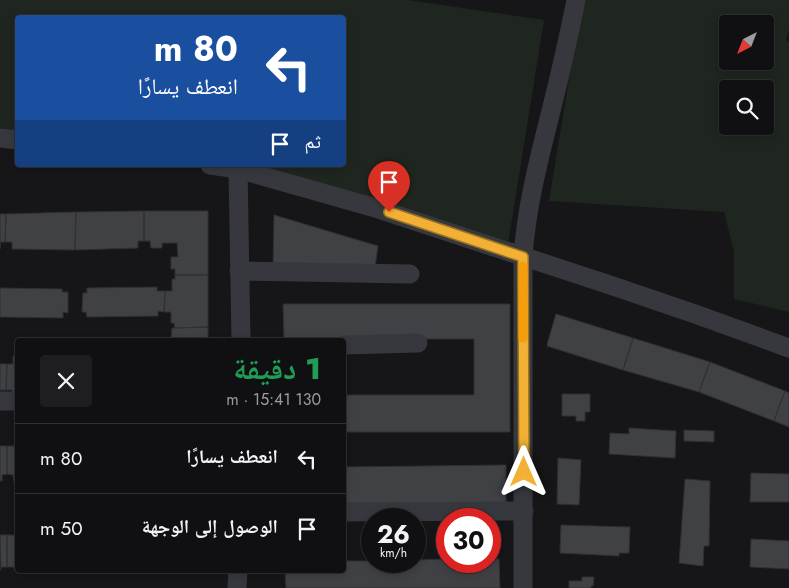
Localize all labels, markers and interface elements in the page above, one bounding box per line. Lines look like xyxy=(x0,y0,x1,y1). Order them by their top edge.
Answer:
north arrow xyxy=(719,15,774,70)
map controls xyxy=(719,15,774,135)
text: 80 m xyxy=(154,24,238,74)
icon: left xyxy=(256,35,321,100)
text: انعطف يسارًا xyxy=(138,70,238,102)
button: search xyxy=(719,80,774,135)
text: ثم xyxy=(304,128,321,155)
icon: arrive xyxy=(266,130,294,158)
pin xyxy=(368,161,410,212)
icon: arrive xyxy=(375,168,403,196)
text: 1 دقيقة xyxy=(233,347,321,390)
button: close xyxy=(40,355,92,407)
text: 130 m · 15:41 xyxy=(226,388,321,411)
text: انعطف يسارًا xyxy=(186,443,278,470)
text: 80 m xyxy=(40,445,82,472)
icon: left xyxy=(293,445,321,473)
position arrow xyxy=(497,445,549,497)
speed limit sign: 30 xyxy=(436,508,501,573)
text: الوصول إلى الوجهة xyxy=(142,513,278,540)
text: 50 m xyxy=(40,515,83,542)
icon: arrive xyxy=(293,515,321,543)
text: 26 xyxy=(377,516,410,552)
text: km/h xyxy=(380,544,407,562)

